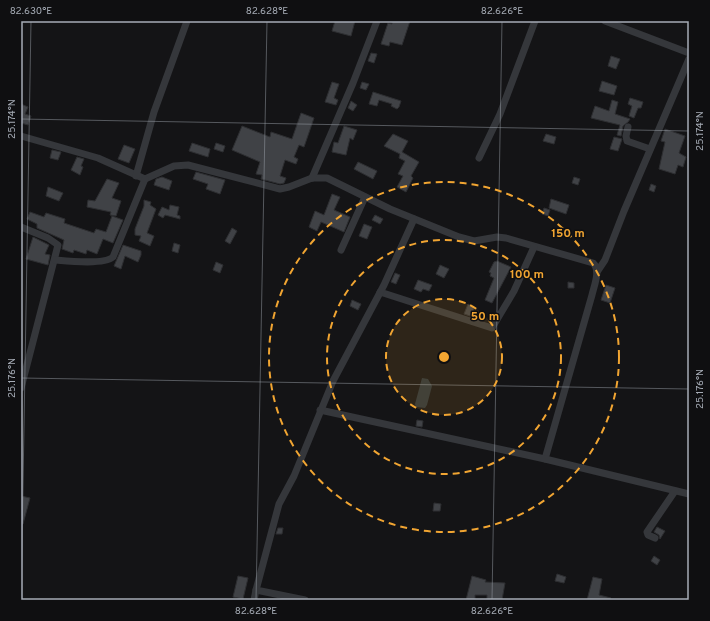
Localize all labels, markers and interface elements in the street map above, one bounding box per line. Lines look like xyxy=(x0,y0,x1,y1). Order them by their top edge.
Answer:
text: 82.630°E xyxy=(10,5,52,18)
text: 82.628°E xyxy=(246,5,288,18)
text: 82.626°E xyxy=(481,5,523,18)
text: 25.174°N xyxy=(6,99,19,139)
text: 25.174°N xyxy=(694,111,707,151)
text: 150 m xyxy=(551,226,585,242)
text: 100 m xyxy=(510,267,544,283)
text: 50 m xyxy=(471,309,499,325)
centre of rings xyxy=(437,350,451,364)
text: 25.176°N xyxy=(6,358,19,398)
text: 25.176°N xyxy=(694,369,707,409)
text: 82.628°E xyxy=(235,605,277,618)
text: 82.626°E xyxy=(471,605,513,618)

